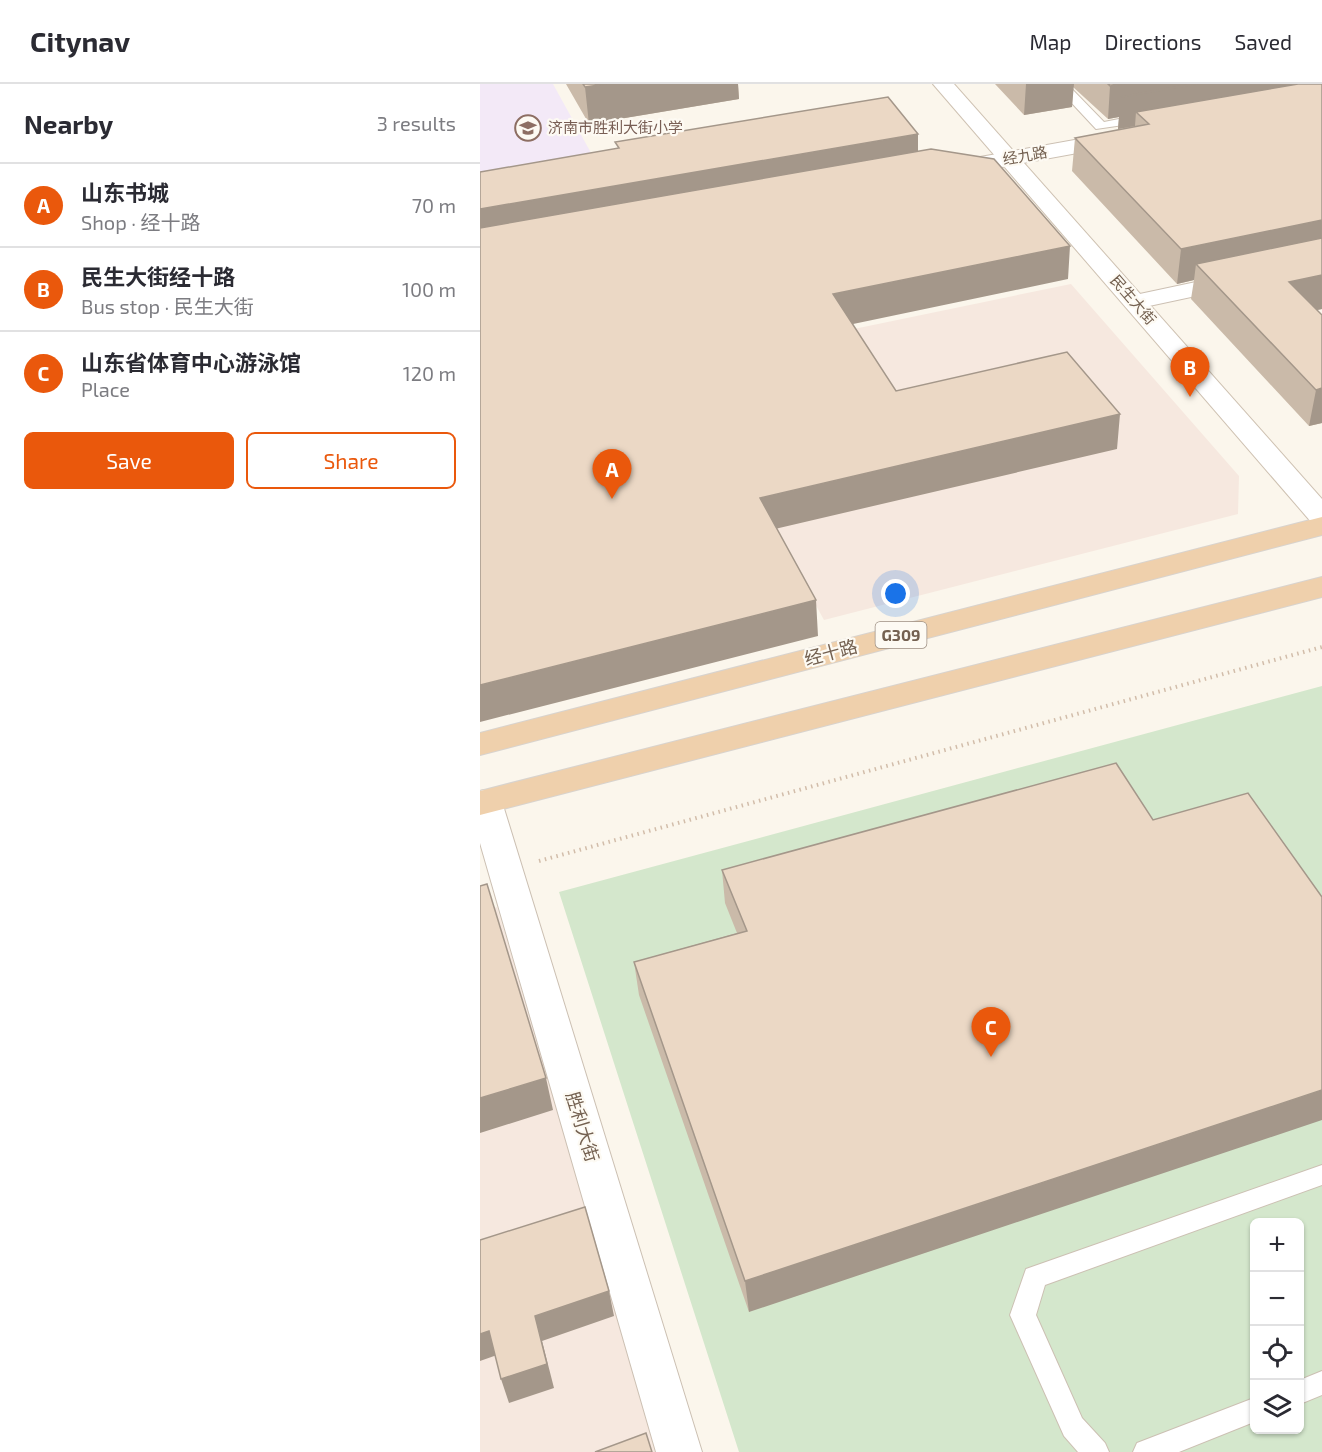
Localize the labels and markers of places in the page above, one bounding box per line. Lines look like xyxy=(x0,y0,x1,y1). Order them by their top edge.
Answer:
school or university icon: 济南市胜利大街小学 xyxy=(513,113,543,143)
place label: 济南市胜利大街小学 xyxy=(548,118,683,136)
pin: B xyxy=(1170,348,1210,397)
pin: A xyxy=(592,450,632,499)
pin: C xyxy=(972,1008,1010,1057)

